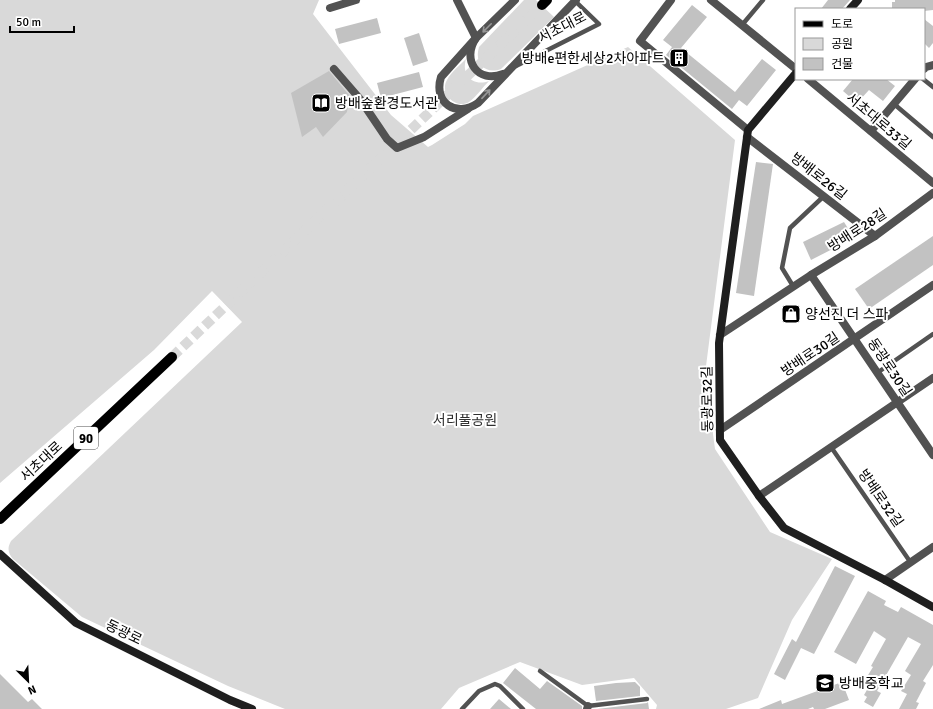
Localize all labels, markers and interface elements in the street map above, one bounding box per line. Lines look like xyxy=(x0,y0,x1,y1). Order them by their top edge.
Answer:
scale bar xyxy=(10,8,74,34)
street label: 서초대로 xyxy=(535,8,589,47)
legend xyxy=(795,8,925,80)
text: 50 m xyxy=(16,15,41,30)
text: 도로 xyxy=(831,17,853,32)
one-way arrow xyxy=(482,23,492,32)
text: 공원 xyxy=(831,37,853,52)
building icon: 방배e편한세상2차아파트 xyxy=(668,47,690,69)
place label: 방배e편한세상2차아파트 xyxy=(522,50,665,67)
text: 건물 xyxy=(831,57,853,72)
one-way arrow xyxy=(481,89,490,99)
street label: 서초대로33길 xyxy=(843,89,915,153)
library icon: 방배숲환경도서관 xyxy=(310,92,332,114)
place label: 방배숲환경도서관 xyxy=(335,95,438,112)
street label: 방배로26길 xyxy=(787,149,850,204)
street label: 방배로28길 xyxy=(825,205,890,256)
shop icon: 양선진 더 스파 xyxy=(780,303,802,325)
place label: 양선진 더 스파 xyxy=(805,306,889,323)
street label: 방배로30길 xyxy=(778,329,843,380)
street label: 동광로30길 xyxy=(864,335,915,400)
street label: 동광로32길 xyxy=(698,366,717,432)
park label: 서리풀공원 xyxy=(433,412,497,429)
road number: 90 xyxy=(74,427,98,449)
street label: 서초대로 xyxy=(17,438,66,485)
street label: 방배로32길 xyxy=(855,466,907,530)
street label: 동광로 xyxy=(103,616,145,649)
north arrow xyxy=(8,661,48,701)
school or university icon: 방배중학교 xyxy=(814,672,836,694)
place label: 방배중학교 xyxy=(839,675,904,692)
text: N xyxy=(26,682,38,697)

